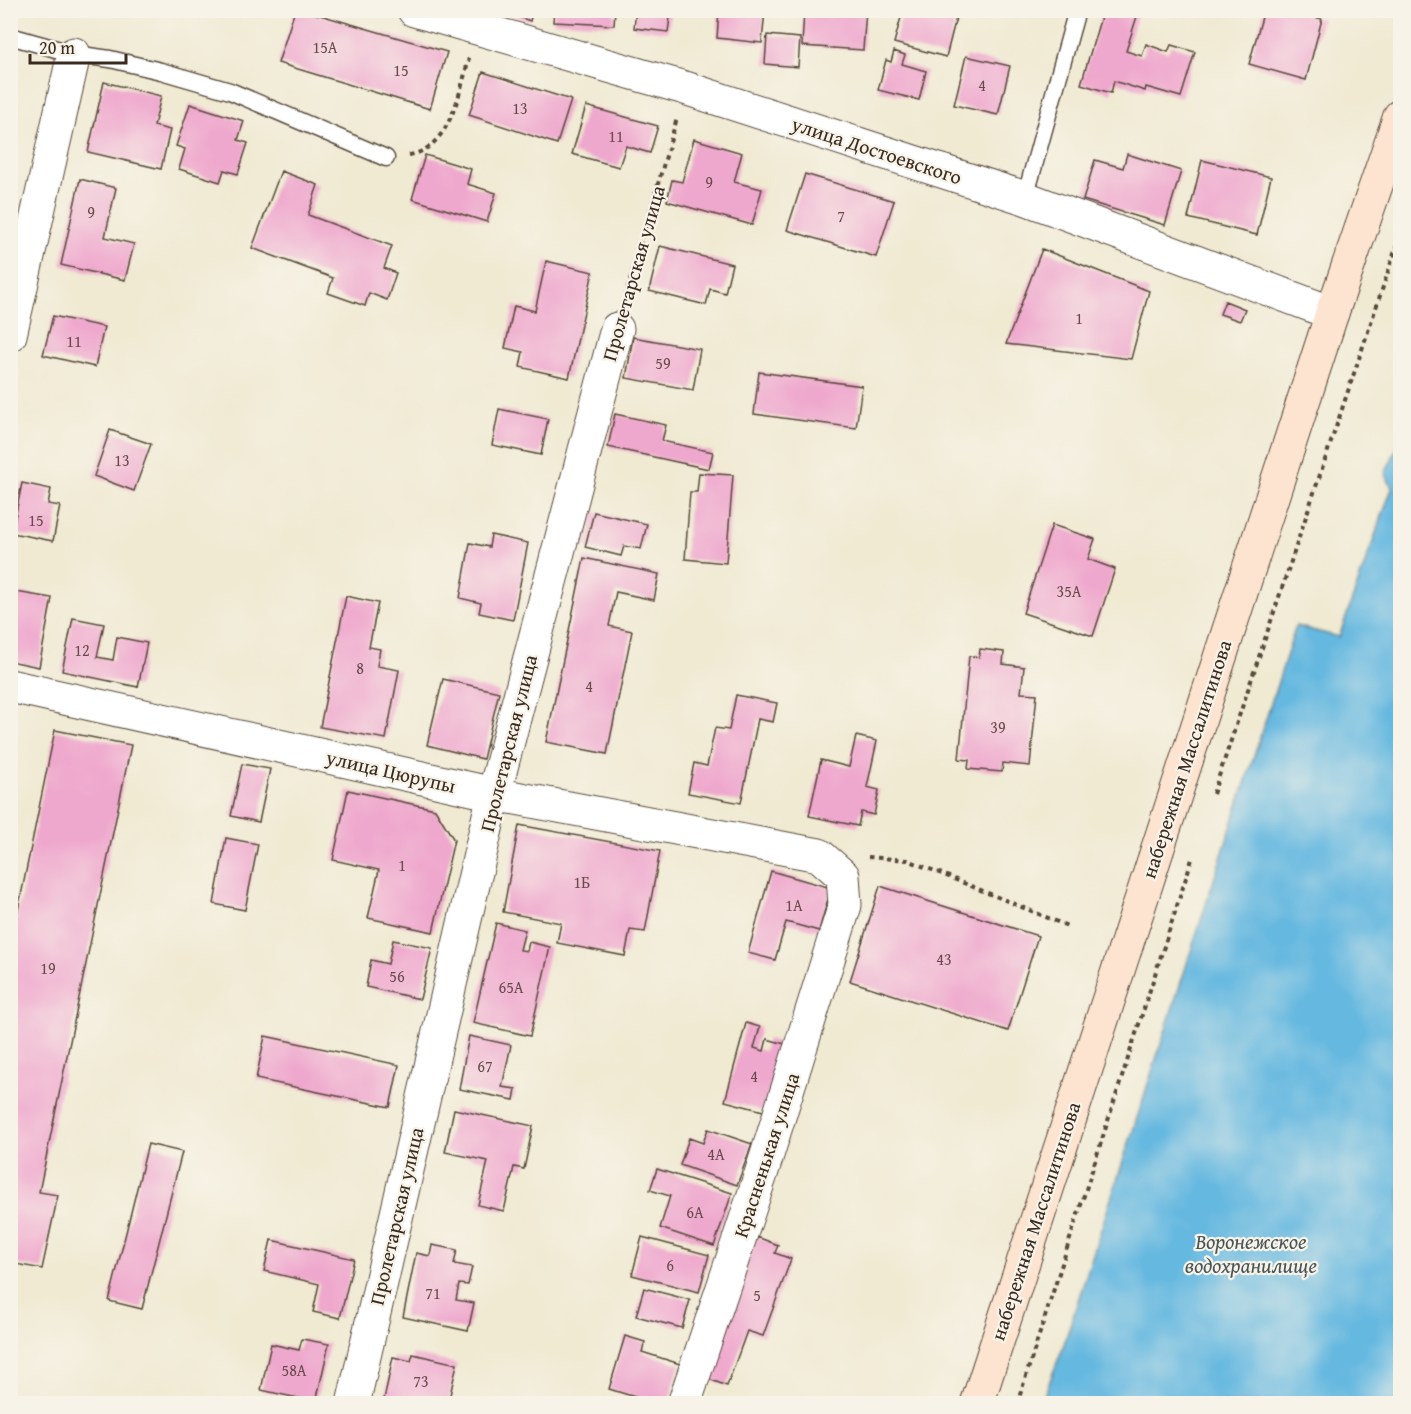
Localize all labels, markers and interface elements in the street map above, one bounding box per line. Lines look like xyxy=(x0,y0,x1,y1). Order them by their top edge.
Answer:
scale bar xyxy=(30,27,126,65)
text: 20 m xyxy=(39,34,75,61)
house number: 15А xyxy=(312,35,338,59)
house number: 15 xyxy=(393,58,409,82)
house number: 4 xyxy=(978,73,986,97)
house number: 13 xyxy=(512,96,528,120)
street label: улица Достоевского xyxy=(787,108,966,191)
house number: 11 xyxy=(608,124,624,148)
house number: 9 xyxy=(705,170,713,194)
street label: Пролетарская улица xyxy=(594,181,672,364)
house number: 9 xyxy=(87,200,95,224)
house number: 7 xyxy=(837,204,845,228)
house number: 1 xyxy=(1075,306,1083,330)
house number: 11 xyxy=(66,329,82,353)
house number: 59 xyxy=(655,351,671,375)
house number: 13 xyxy=(114,448,130,472)
house number: 15 xyxy=(28,508,44,532)
house number: 35А xyxy=(1056,579,1082,603)
street label: набережная Массалитинова xyxy=(1134,636,1238,882)
house number: 12 xyxy=(74,638,90,662)
street label: Пролетарская улица xyxy=(472,651,544,835)
house number: 8 xyxy=(356,656,364,680)
house number: 4 xyxy=(585,674,593,698)
house number: 39 xyxy=(990,715,1006,739)
street label: улица Цюрупы xyxy=(322,742,459,800)
house number: 1 xyxy=(398,853,406,877)
house number: 1Б xyxy=(574,870,590,894)
house number: 1А xyxy=(785,893,803,917)
house number: 43 xyxy=(936,947,952,971)
house number: 19 xyxy=(40,956,56,980)
house number: 56 xyxy=(389,964,405,988)
house number: 65А xyxy=(498,975,524,999)
house number: 67 xyxy=(477,1054,493,1078)
house number: 4 xyxy=(750,1064,758,1088)
street label: Красненькая улица xyxy=(726,1068,807,1241)
street label: набережная Массалитинова xyxy=(983,1098,1087,1344)
street label: Пролетарская улица xyxy=(361,1124,431,1308)
house number: 4А xyxy=(707,1142,725,1166)
house number: 6А xyxy=(686,1200,704,1224)
water label: Воронежское водохранилище xyxy=(1185,1226,1317,1281)
house number: 6 xyxy=(666,1253,674,1277)
house number: 71 xyxy=(425,1281,441,1305)
house number: 5 xyxy=(753,1283,761,1307)
house number: 58А xyxy=(281,1358,307,1382)
house number: 73 xyxy=(413,1369,429,1393)

